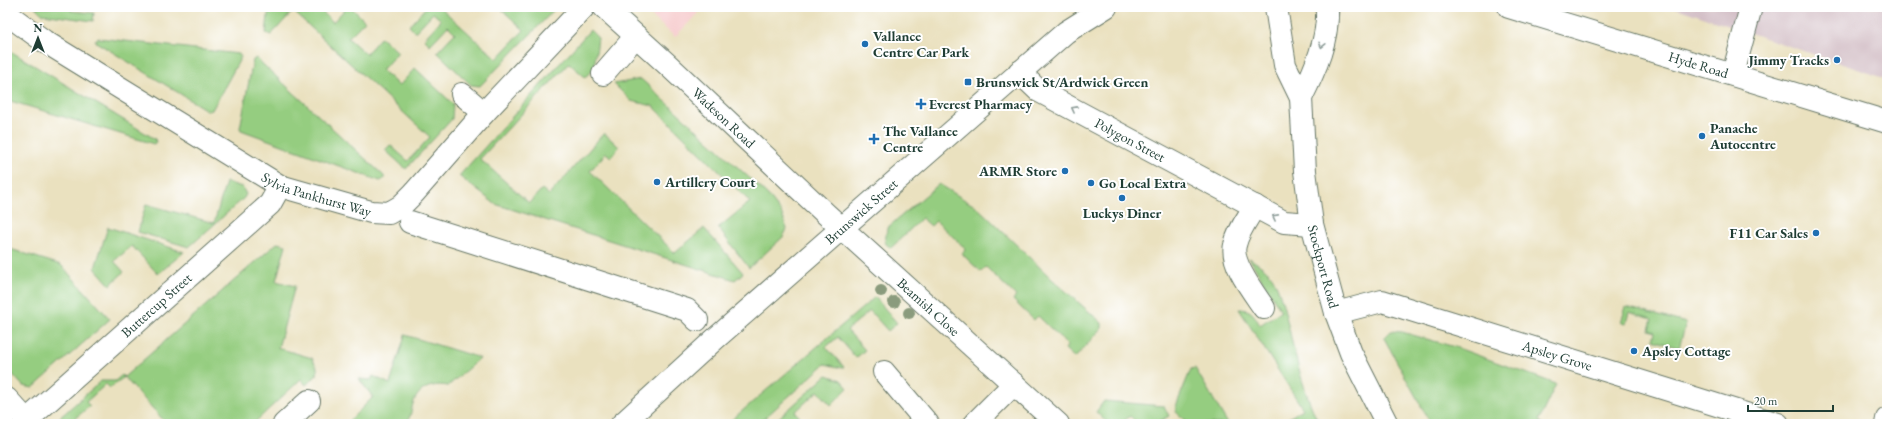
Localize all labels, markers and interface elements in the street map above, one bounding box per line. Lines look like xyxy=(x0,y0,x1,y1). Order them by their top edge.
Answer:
north arrow xyxy=(18,18,58,58)
text: N xyxy=(34,21,43,35)
place label: Vallance Centre Car Park xyxy=(873,27,970,61)
marker: Vallance Centre Car Park xyxy=(860,39,870,49)
one-way arrow xyxy=(1318,42,1326,48)
street label: Hyde Road xyxy=(1666,47,1731,83)
place label: Jimmy Tracks xyxy=(1746,51,1829,69)
marker: Jimmy Tracks xyxy=(1832,55,1842,65)
place label: Brunswick St/Ardwick Green xyxy=(976,73,1148,91)
marker: Brunswick St/Ardwick Green xyxy=(963,77,973,87)
street label: Wadeson Road xyxy=(688,83,760,152)
place label: Everest Pharmacy xyxy=(929,95,1032,113)
marker: Everest Pharmacy xyxy=(916,99,926,109)
one-way arrow xyxy=(1070,107,1078,114)
street label: Polygon Street xyxy=(1092,114,1169,166)
place label: Panache Autocentre xyxy=(1709,119,1776,153)
place label: The Vallance Centre xyxy=(883,122,958,156)
marker: Panache Autocentre xyxy=(1697,131,1707,141)
marker: The Vallance Centre xyxy=(868,133,880,145)
place label: ARMR Store xyxy=(978,162,1057,180)
marker: ARMR Store xyxy=(1060,166,1070,176)
street label: Sylvia Pankhurst Way xyxy=(258,168,374,221)
place label: Artillery Court xyxy=(664,173,756,191)
street label: Brunswick Street xyxy=(821,174,902,248)
place label: Go Local Extra xyxy=(1099,174,1187,192)
marker: Artillery Court xyxy=(652,177,662,187)
marker: Go Local Extra xyxy=(1086,178,1096,188)
marker: Luckys Diner xyxy=(1117,193,1127,203)
place label: Luckys Diner xyxy=(1083,204,1161,222)
one-way arrow xyxy=(1272,214,1279,222)
street label: Stockport Road xyxy=(1304,223,1344,311)
place label: F11 Car Sales xyxy=(1730,224,1808,242)
marker: F11 Car Sales xyxy=(1811,228,1821,238)
street label: Buttercup Street xyxy=(117,269,196,341)
street label: Beamish Close xyxy=(894,274,964,340)
street label: Apsley Grove xyxy=(1519,336,1595,375)
place label: Apsley Cottage xyxy=(1641,342,1731,360)
marker: Apsley Cottage xyxy=(1629,346,1639,356)
scale bar xyxy=(1748,387,1833,413)
text: 20 m xyxy=(1754,393,1778,409)

